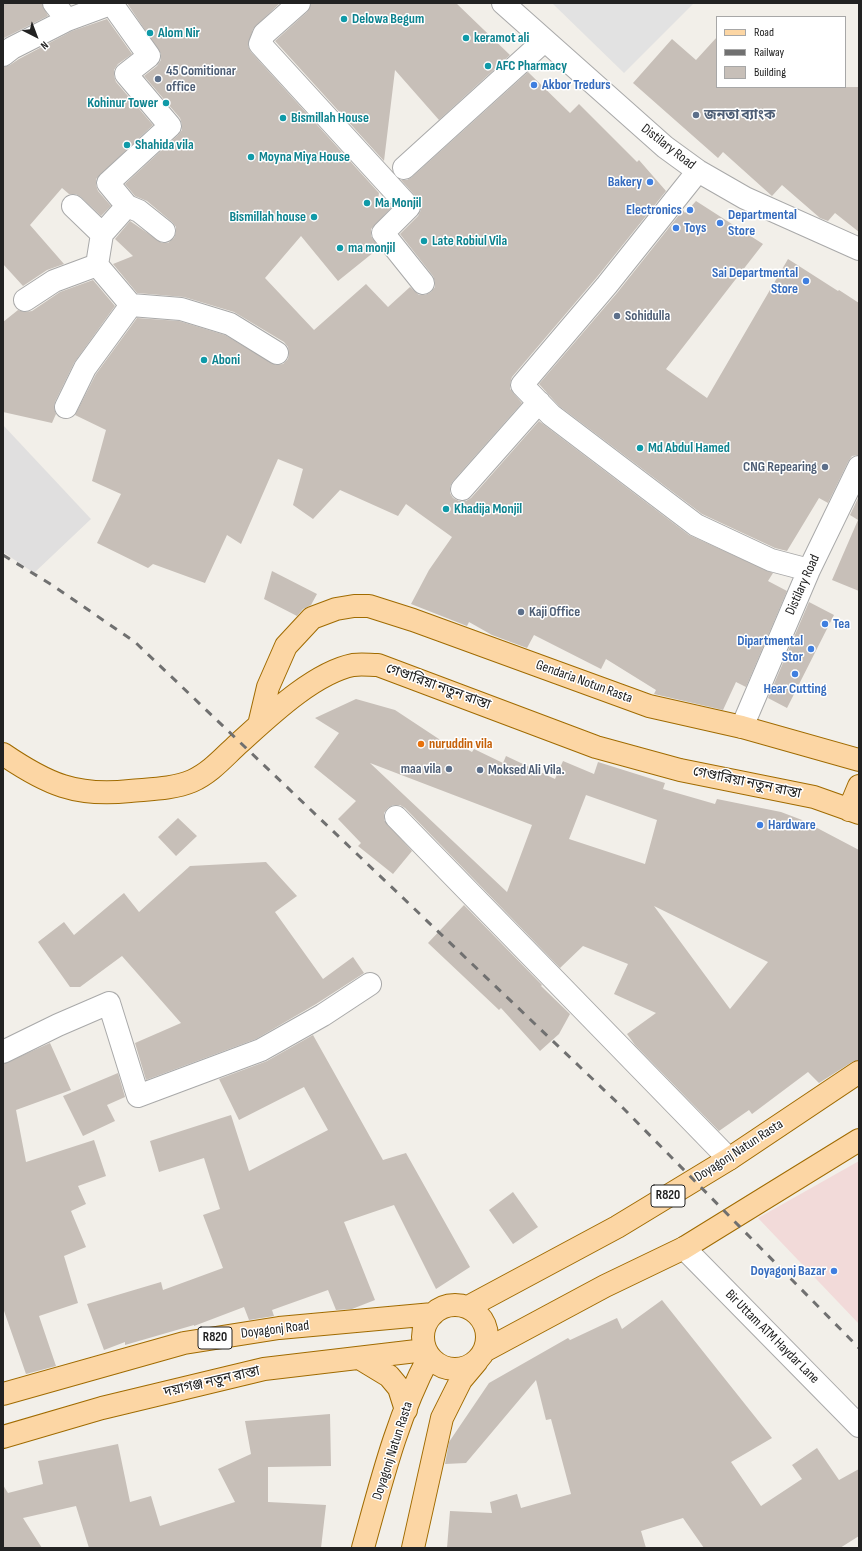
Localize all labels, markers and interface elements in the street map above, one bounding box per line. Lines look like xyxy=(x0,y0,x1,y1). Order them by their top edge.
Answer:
place label: Delowa Begum xyxy=(352,11,424,27)
marker: Delowa Begum xyxy=(339,14,349,24)
north arrow xyxy=(16,16,56,56)
legend xyxy=(716,16,846,88)
place label: Alom Nir xyxy=(158,25,200,41)
text: Road xyxy=(754,25,774,40)
marker: Alom Nir xyxy=(145,28,155,38)
place label: keramot ali xyxy=(474,30,529,46)
marker: keramot ali xyxy=(461,33,471,43)
text: N xyxy=(38,38,51,52)
text: Railway xyxy=(754,45,784,60)
place label: AFC Pharmacy xyxy=(496,58,567,74)
marker: AFC Pharmacy xyxy=(483,61,493,71)
place label: 45 Comitionar office xyxy=(166,63,236,96)
text: Building xyxy=(754,65,786,80)
marker: 45 Comitionar office xyxy=(153,74,163,84)
place label: Akbor Tredurs xyxy=(542,77,611,93)
marker: Akbor Tredurs xyxy=(529,80,539,90)
place label: Kohinur Tower xyxy=(87,95,158,111)
marker: Kohinur Tower xyxy=(161,98,171,108)
place label: জনতা ব্যাংক xyxy=(704,107,775,123)
place label: Bismillah House xyxy=(291,110,369,126)
marker: জনতা ব্যাংক xyxy=(691,110,701,120)
marker: Bismillah House xyxy=(278,113,288,123)
street label: Distilary Road xyxy=(637,121,699,173)
place label: Shahida vila xyxy=(135,137,194,153)
marker: Shahida vila xyxy=(122,140,132,150)
place label: Moyna Miya House xyxy=(259,149,350,165)
marker: Moyna Miya House xyxy=(246,152,256,162)
place label: Bakery xyxy=(608,174,642,190)
marker: Bakery xyxy=(645,177,655,187)
place label: Ma Monjil xyxy=(375,195,421,211)
marker: Ma Monjil xyxy=(362,198,372,208)
place label: Electronics xyxy=(626,202,682,218)
marker: Electronics xyxy=(685,205,695,215)
place label: Departmental Store xyxy=(728,207,797,240)
place label: Bismillah house xyxy=(229,209,306,225)
marker: Bismillah house xyxy=(309,212,319,222)
marker: Departmental Store xyxy=(715,218,725,228)
place label: Toys xyxy=(684,220,706,236)
marker: Toys xyxy=(671,223,681,233)
place label: Late Robiul Vila xyxy=(432,233,507,249)
marker: Late Robiul Vila xyxy=(419,236,429,246)
place label: ma monjil xyxy=(348,240,395,256)
marker: ma monjil xyxy=(335,243,345,253)
place label: Sai Departmental Store xyxy=(712,265,798,298)
marker: Sai Departmental Store xyxy=(801,276,811,286)
place label: Sohidulla xyxy=(625,308,670,324)
marker: Sohidulla xyxy=(612,311,622,321)
place label: Aboni xyxy=(212,352,240,368)
marker: Aboni xyxy=(199,355,209,365)
place label: Md Abdul Hamed xyxy=(648,440,730,456)
marker: Md Abdul Hamed xyxy=(635,443,645,453)
place label: CNG Repearing xyxy=(743,459,817,475)
marker: CNG Repearing xyxy=(820,462,830,472)
place label: Khadija Monjil xyxy=(454,501,522,517)
marker: Khadija Monjil xyxy=(441,504,451,514)
street label: Distilary Road xyxy=(782,552,824,618)
place label: Kaji Office xyxy=(529,604,580,620)
marker: Kaji Office xyxy=(516,607,526,617)
place label: Tea xyxy=(833,616,850,632)
marker: Tea xyxy=(820,619,830,629)
place label: Dipartmental Stor xyxy=(737,633,803,666)
marker: Dipartmental Stor xyxy=(806,644,816,654)
street label: Gendaria Notun Rasta xyxy=(533,657,635,707)
street label: গেণ্ডারিয়া নতুন রাস্তা xyxy=(383,660,493,714)
marker: Hear Cutting xyxy=(790,669,800,679)
place label: Hear Cutting xyxy=(763,681,827,697)
place label: nuruddin vila xyxy=(429,736,493,752)
marker: nuruddin vila xyxy=(416,739,426,749)
place label: maa vila xyxy=(401,761,441,777)
place label: Moksed Ali Vila. xyxy=(488,762,565,778)
street label: গেণ্ডারিয়া নতুন রাস্তা xyxy=(691,763,803,803)
marker: maa vila xyxy=(444,764,454,774)
marker: Moksed Ali Vila. xyxy=(475,765,485,775)
place label: Hardware xyxy=(768,817,816,833)
marker: Hardware xyxy=(755,820,765,830)
street label: Doyagonj Natun Rasta xyxy=(691,1116,787,1186)
road number: R820 xyxy=(651,1185,685,1207)
place label: Doyagonj Bazar xyxy=(750,1263,826,1279)
marker: Doyagonj Bazar xyxy=(829,1266,839,1276)
street label: Bir Uttam ATM Haydar Lane xyxy=(721,1286,823,1388)
street label: Doyagonj Road xyxy=(240,1317,310,1343)
road number: R820 xyxy=(198,1327,232,1349)
street label: দয়াগঞ্জ নতুন রাস্তা xyxy=(162,1363,262,1401)
street label: Doyagonj Natun Rasta xyxy=(369,1400,417,1502)

